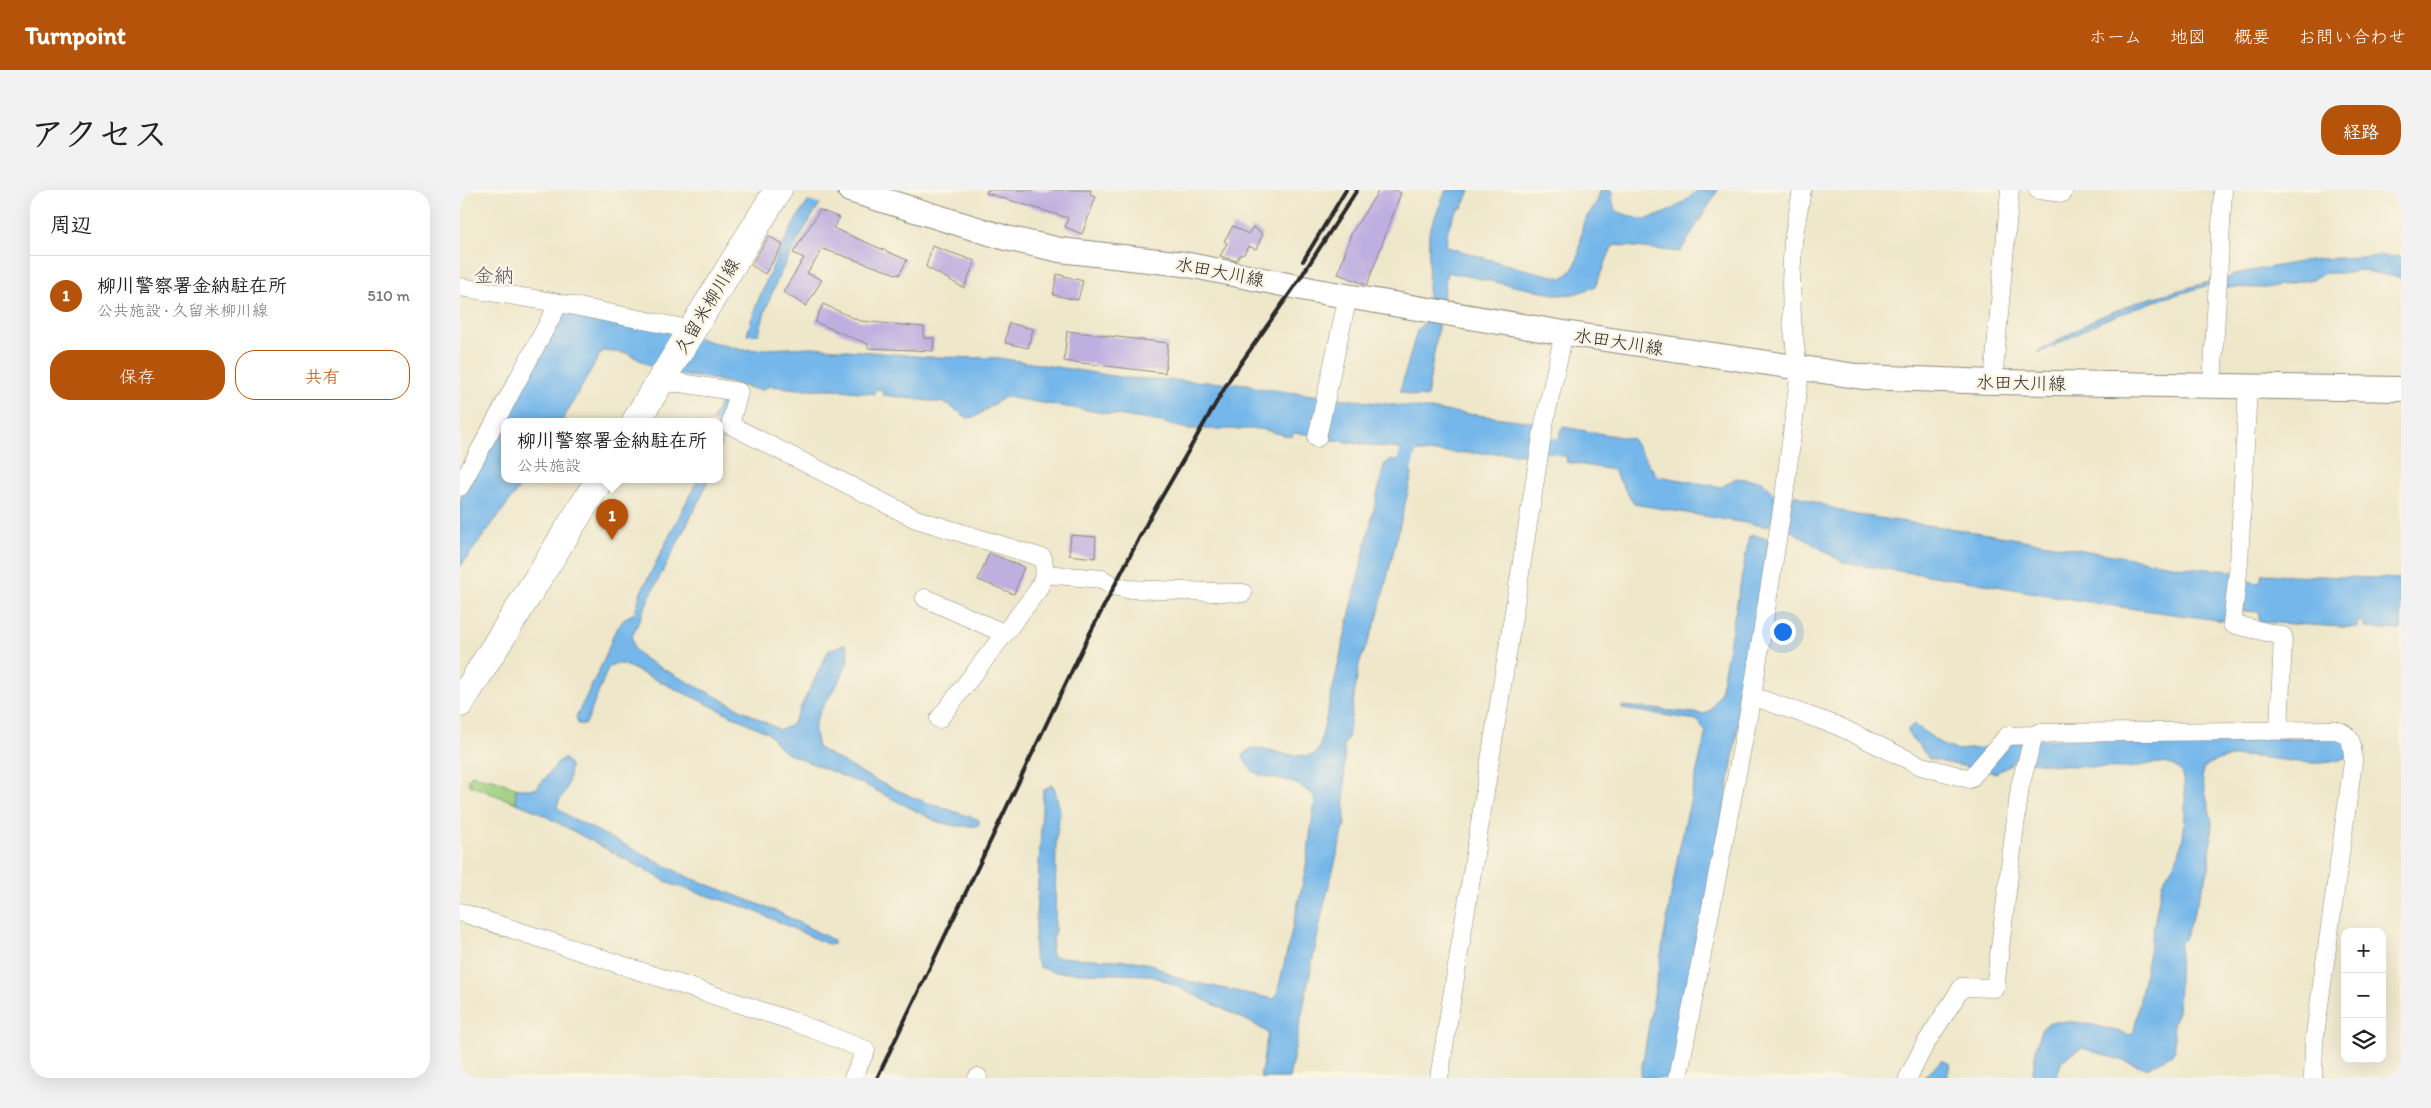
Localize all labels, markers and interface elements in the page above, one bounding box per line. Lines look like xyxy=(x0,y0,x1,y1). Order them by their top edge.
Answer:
text: Turnpoint xyxy=(25,21,126,50)
text: ホーム xyxy=(2089,26,2142,48)
text: 地図 xyxy=(2170,26,2206,48)
text: 概要 xyxy=(2234,26,2270,48)
text: お問い合わせ xyxy=(2298,26,2406,48)
button: 経路 xyxy=(2321,105,2401,155)
text: アクセス xyxy=(30,113,168,155)
text: 周辺 xyxy=(50,212,92,237)
street label: 水田大川線 xyxy=(1174,253,1266,291)
street label: 久留米柳川線 xyxy=(670,254,744,358)
district label: 金納 xyxy=(474,263,514,287)
text: 柳川警察署金納駐在所 xyxy=(97,274,287,297)
text: 1 xyxy=(62,286,70,305)
text: 510 m xyxy=(367,286,410,305)
text: 公共施設 · 久留米柳川線 xyxy=(97,301,268,320)
street label: 水田大川線 xyxy=(1573,324,1665,360)
button: 保存 xyxy=(50,350,225,400)
button: 共有 xyxy=(235,350,410,400)
street label: 水田大川線 xyxy=(1976,371,2066,395)
popup xyxy=(501,418,723,483)
text: 柳川警察署金納駐在所 xyxy=(517,429,707,452)
text: 公共施設 xyxy=(517,456,581,475)
pin: 1 xyxy=(596,499,628,540)
your location xyxy=(1770,619,1796,645)
map controls xyxy=(2341,928,2386,1063)
button: + xyxy=(2341,928,2386,973)
button: − xyxy=(2341,973,2386,1018)
button: layers xyxy=(2341,1018,2386,1063)

